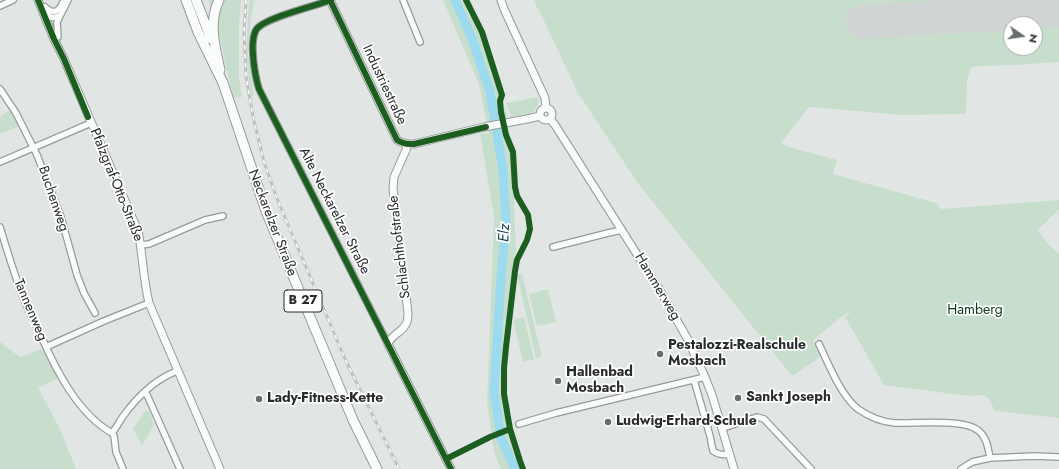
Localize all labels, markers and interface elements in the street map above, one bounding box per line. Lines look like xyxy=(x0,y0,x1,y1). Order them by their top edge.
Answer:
north arrow xyxy=(1003,16,1043,56)
text: N xyxy=(1025,32,1042,45)
street label: Industriestraße xyxy=(358,42,410,128)
street label: Pfalzgraf-Otto-Straße xyxy=(86,126,146,244)
street label: Alte Neckarelzer Straße xyxy=(295,145,373,277)
street label: Buchenweg xyxy=(34,164,72,234)
street label: Neckarelzer Straße xyxy=(244,167,300,279)
street label: Schlachthofstraße xyxy=(385,194,415,300)
water label: Elz xyxy=(496,224,514,242)
street label: Hammerweg xyxy=(630,250,684,324)
street label: Tannenweg xyxy=(9,277,51,343)
road number: B 27 xyxy=(284,290,322,312)
park label: Hamberg xyxy=(947,303,1003,319)
place label: Pestalozzi-Realschule Mosbach xyxy=(668,338,806,370)
marker: Pestalozzi-Realschule Mosbach xyxy=(655,349,665,359)
place label: Hallenbad Mosbach xyxy=(566,365,633,398)
marker: Hallenbad Mosbach xyxy=(553,376,563,386)
place label: Sankt Joseph xyxy=(746,390,831,406)
place label: Lady-Fitness-Kette xyxy=(267,391,383,407)
marker: Sankt Joseph xyxy=(733,393,743,403)
marker: Lady-Fitness-Kette xyxy=(254,394,264,404)
place label: Ludwig-Erhard-Schule xyxy=(616,414,757,430)
marker: Ludwig-Erhard-Schule xyxy=(603,417,613,427)

